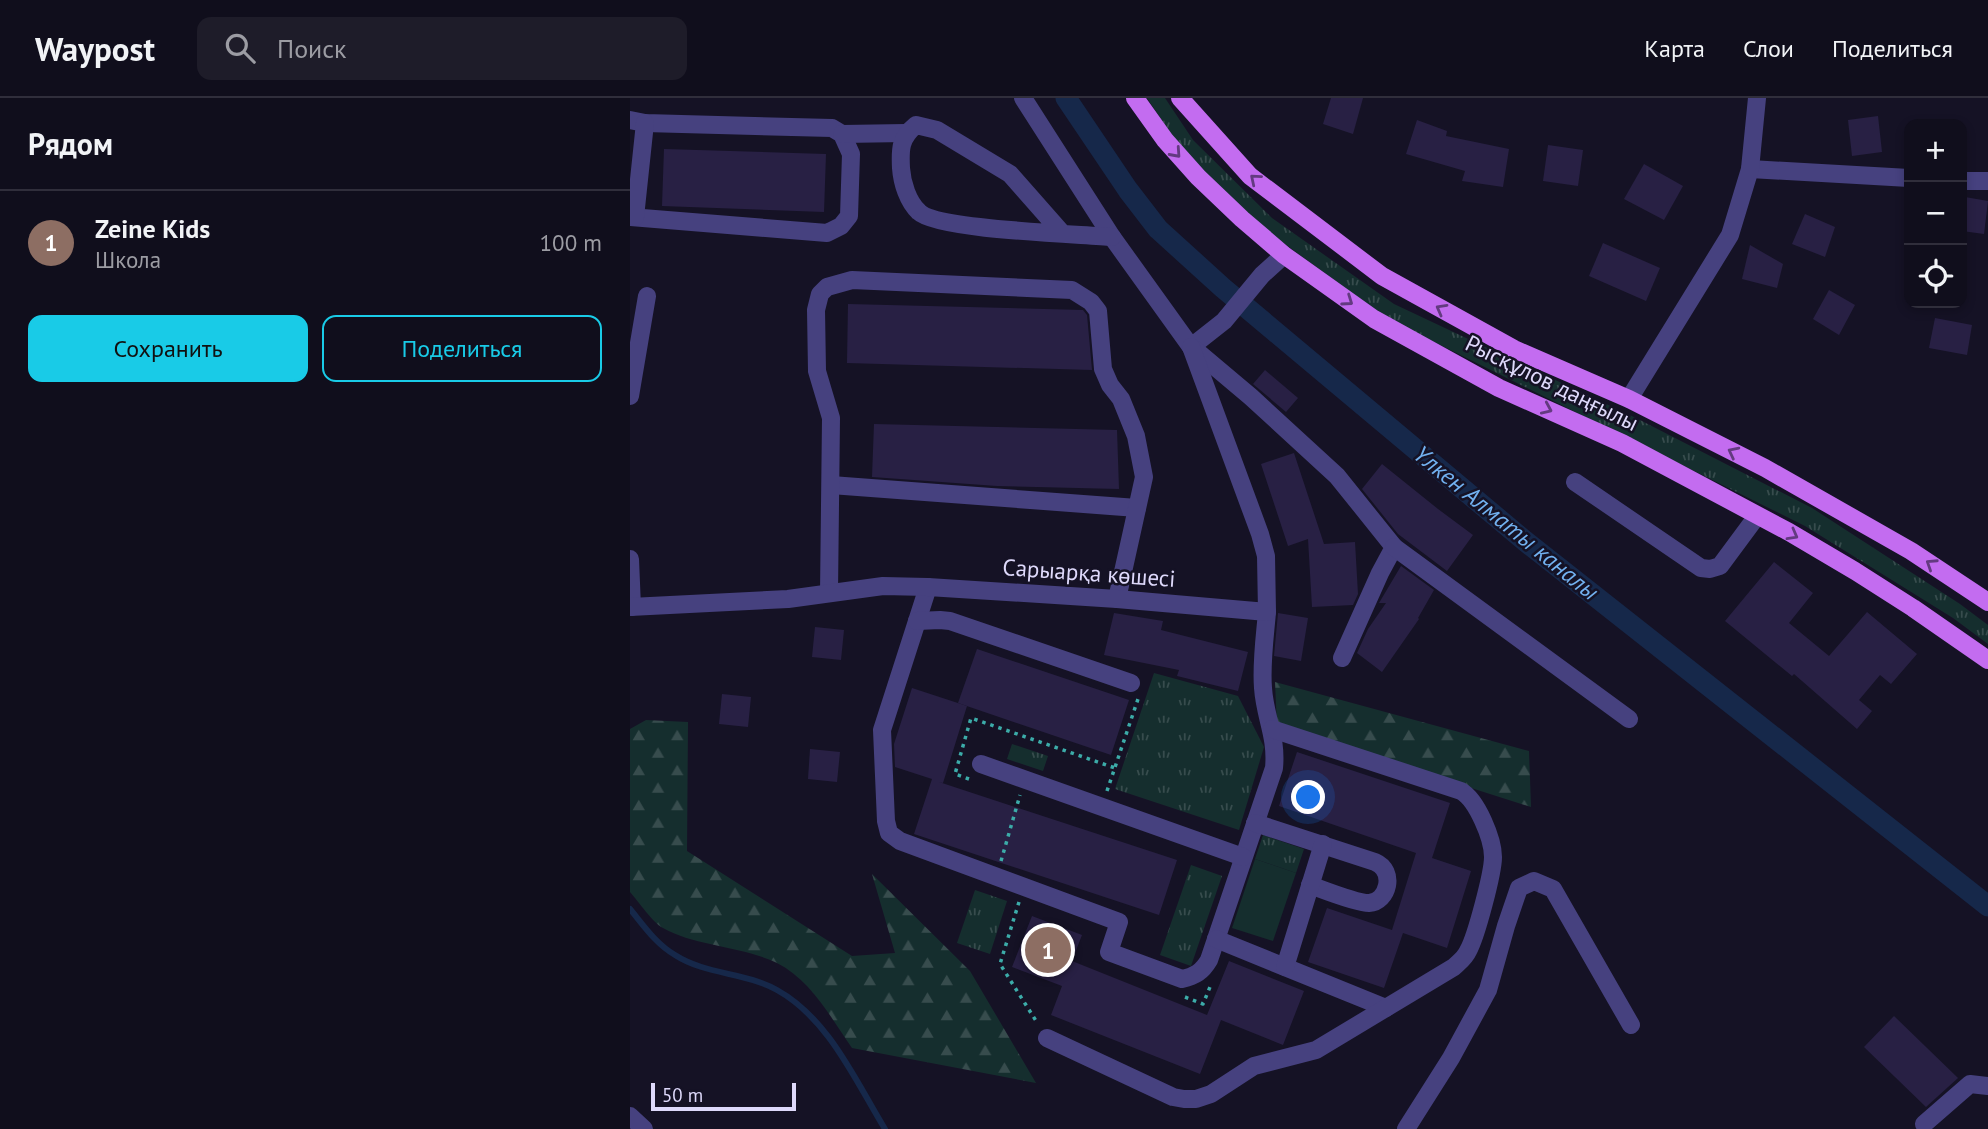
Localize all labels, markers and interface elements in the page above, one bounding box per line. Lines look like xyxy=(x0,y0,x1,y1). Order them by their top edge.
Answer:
search box xyxy=(197,17,687,80)
text: Waypost xyxy=(35,27,155,70)
icon: search xyxy=(221,29,259,67)
text: Поиск xyxy=(277,32,346,65)
text: Карта xyxy=(1644,33,1705,64)
text: Слои xyxy=(1743,33,1794,64)
text: Поделиться xyxy=(1832,33,1953,64)
map controls xyxy=(1904,119,1967,308)
button: + xyxy=(1904,119,1967,182)
text: Рядом xyxy=(28,124,113,163)
one-way arrow xyxy=(1168,144,1180,157)
one-way arrow xyxy=(1250,175,1262,188)
button: − xyxy=(1904,182,1967,245)
text: Zeine Kids xyxy=(95,212,210,245)
text: 1 xyxy=(44,228,58,257)
text: 100 m xyxy=(540,228,602,257)
text: Школа xyxy=(95,245,161,274)
button: locate xyxy=(1904,245,1967,308)
one-way arrow xyxy=(1340,293,1353,305)
one-way arrow xyxy=(1436,304,1449,317)
button: Сохранить xyxy=(28,315,308,382)
button: Поделиться xyxy=(322,315,602,382)
street label: Рысқұлов даңғылы xyxy=(1461,328,1644,437)
one-way arrow xyxy=(1540,401,1553,415)
water label: Үлкен Алматы каналы xyxy=(1407,438,1605,607)
one-way arrow xyxy=(1728,446,1740,460)
one-way arrow xyxy=(1786,527,1799,540)
street label: Сарыарқа көшесі xyxy=(1002,552,1176,593)
one-way arrow xyxy=(1926,560,1939,573)
your location xyxy=(1291,780,1325,814)
pin: 1 xyxy=(1025,924,1071,976)
scale bar xyxy=(651,1080,796,1112)
text: 50 m xyxy=(662,1083,703,1107)

